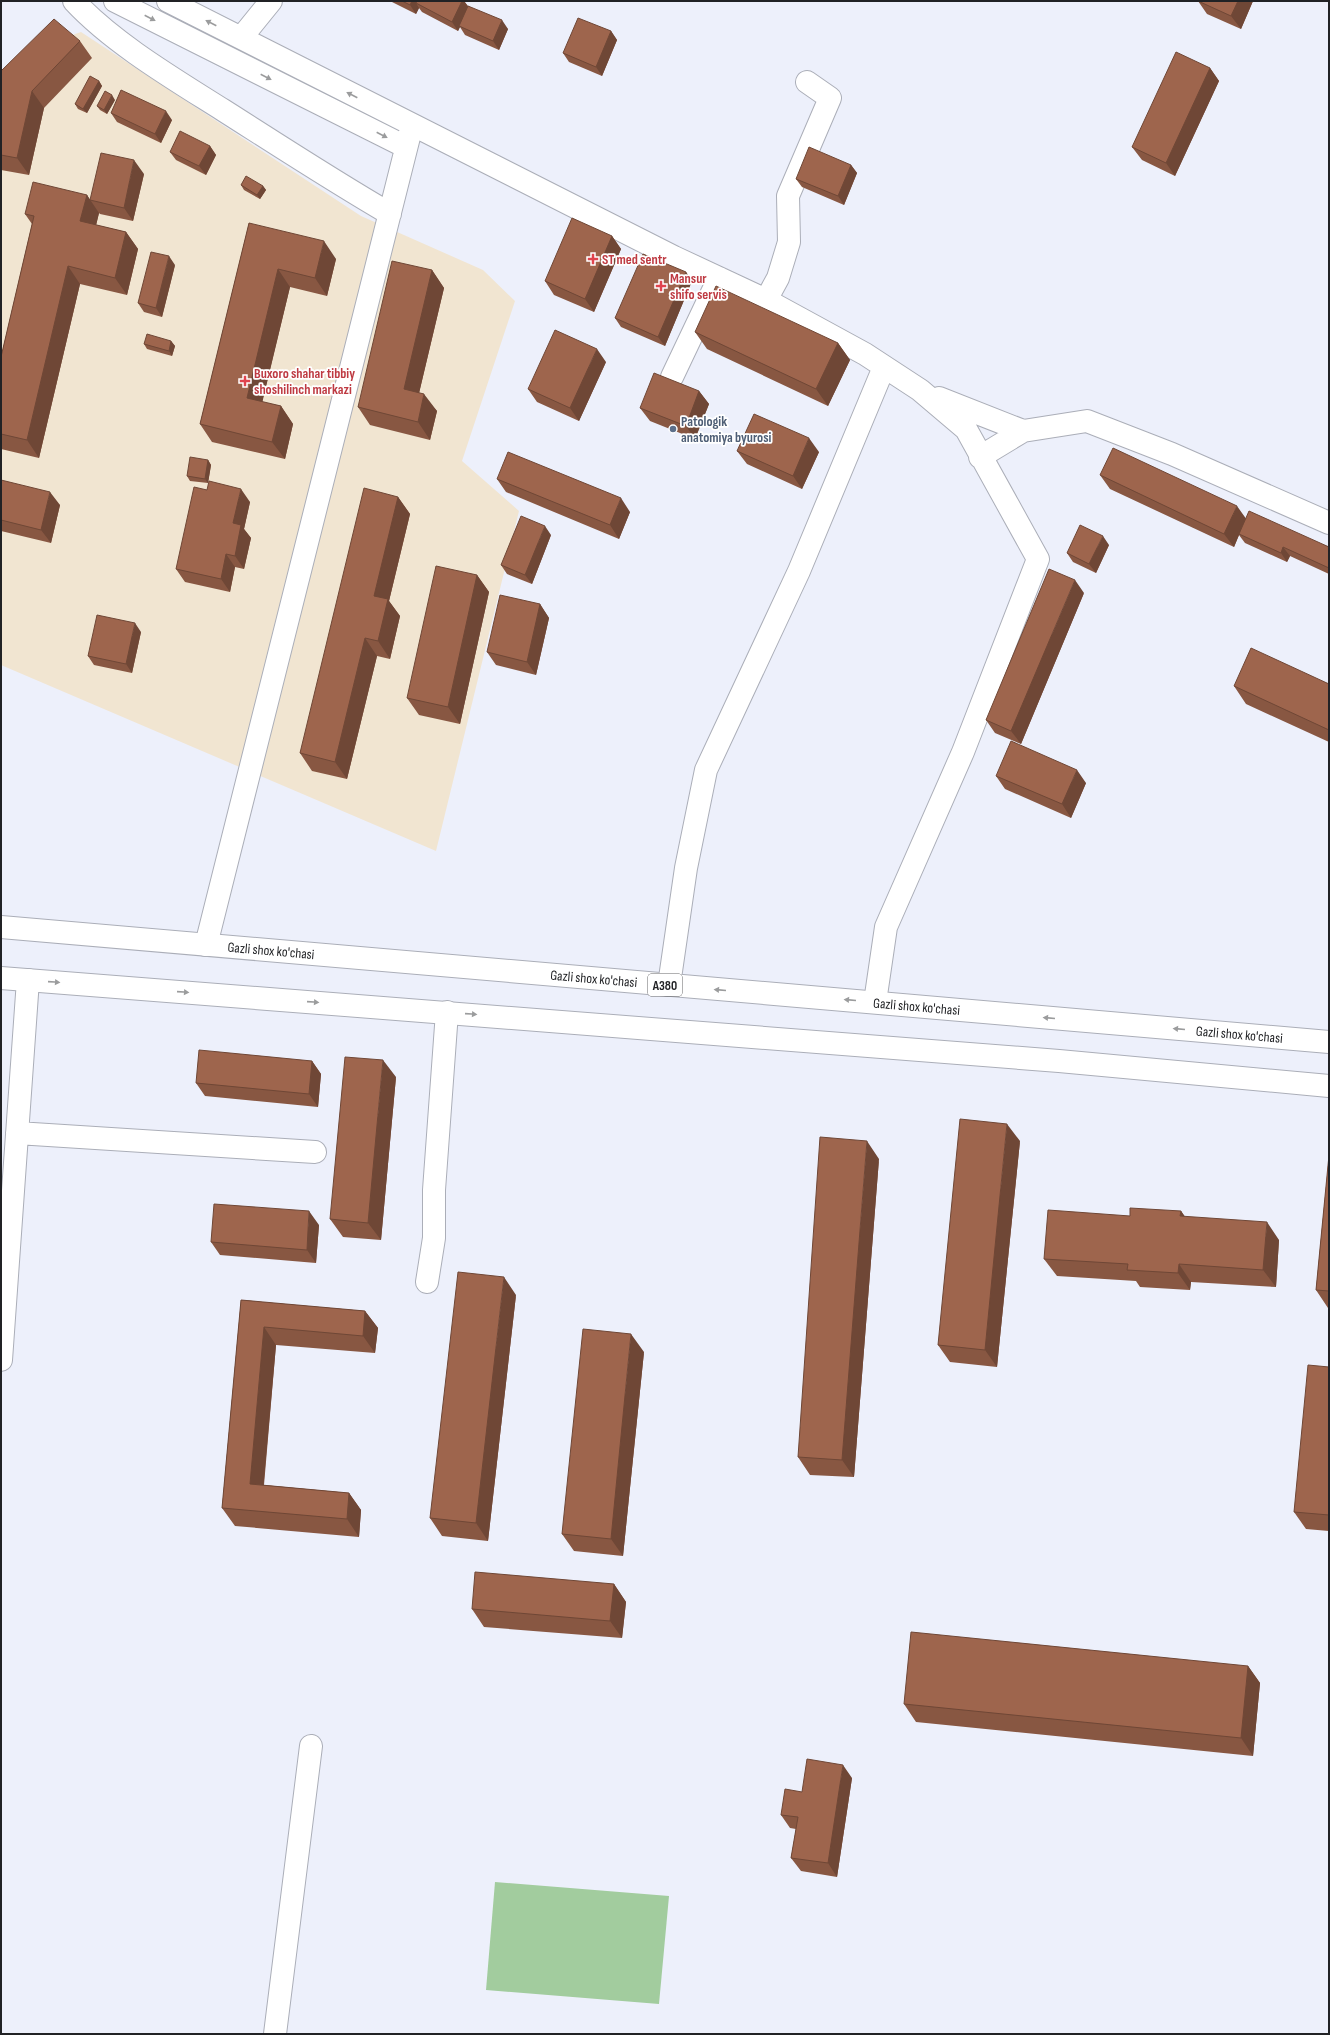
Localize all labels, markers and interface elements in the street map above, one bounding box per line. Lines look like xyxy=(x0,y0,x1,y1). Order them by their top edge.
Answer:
one-way arrow xyxy=(144,15,156,22)
one-way arrow xyxy=(206,20,217,26)
one-way arrow xyxy=(260,74,272,80)
one-way arrow xyxy=(346,92,358,98)
one-way arrow xyxy=(377,132,388,138)
place label: ST med sentr xyxy=(602,251,667,268)
marker: ST med sentr xyxy=(587,253,599,265)
place label: Mansur shifo servis xyxy=(670,270,727,303)
marker: Mansur shifo servis xyxy=(655,280,667,292)
place label: Buxoro shahar tibbiy shoshilinch markazi xyxy=(254,365,355,398)
marker: Buxoro shahar tibbiy shoshilinch markazi xyxy=(239,375,251,387)
place label: Patologik anatomiya byurosi xyxy=(681,413,772,446)
marker: Patologik anatomiya byurosi xyxy=(668,424,678,434)
street label: Gazli shox ko'chasi xyxy=(227,939,315,963)
street label: Gazli shox ko'chasi xyxy=(550,967,638,991)
road number: A380 xyxy=(648,974,682,996)
one-way arrow xyxy=(48,978,60,985)
one-way arrow xyxy=(714,986,726,993)
one-way arrow xyxy=(177,988,189,995)
street label: Gazli shox ko'chasi xyxy=(872,995,961,1019)
one-way arrow xyxy=(844,997,856,1003)
one-way arrow xyxy=(307,999,319,1005)
one-way arrow xyxy=(465,1011,477,1018)
one-way arrow xyxy=(1043,1014,1055,1021)
street label: Gazli shox ko'chasi xyxy=(1195,1023,1283,1047)
one-way arrow xyxy=(1173,1026,1185,1032)

